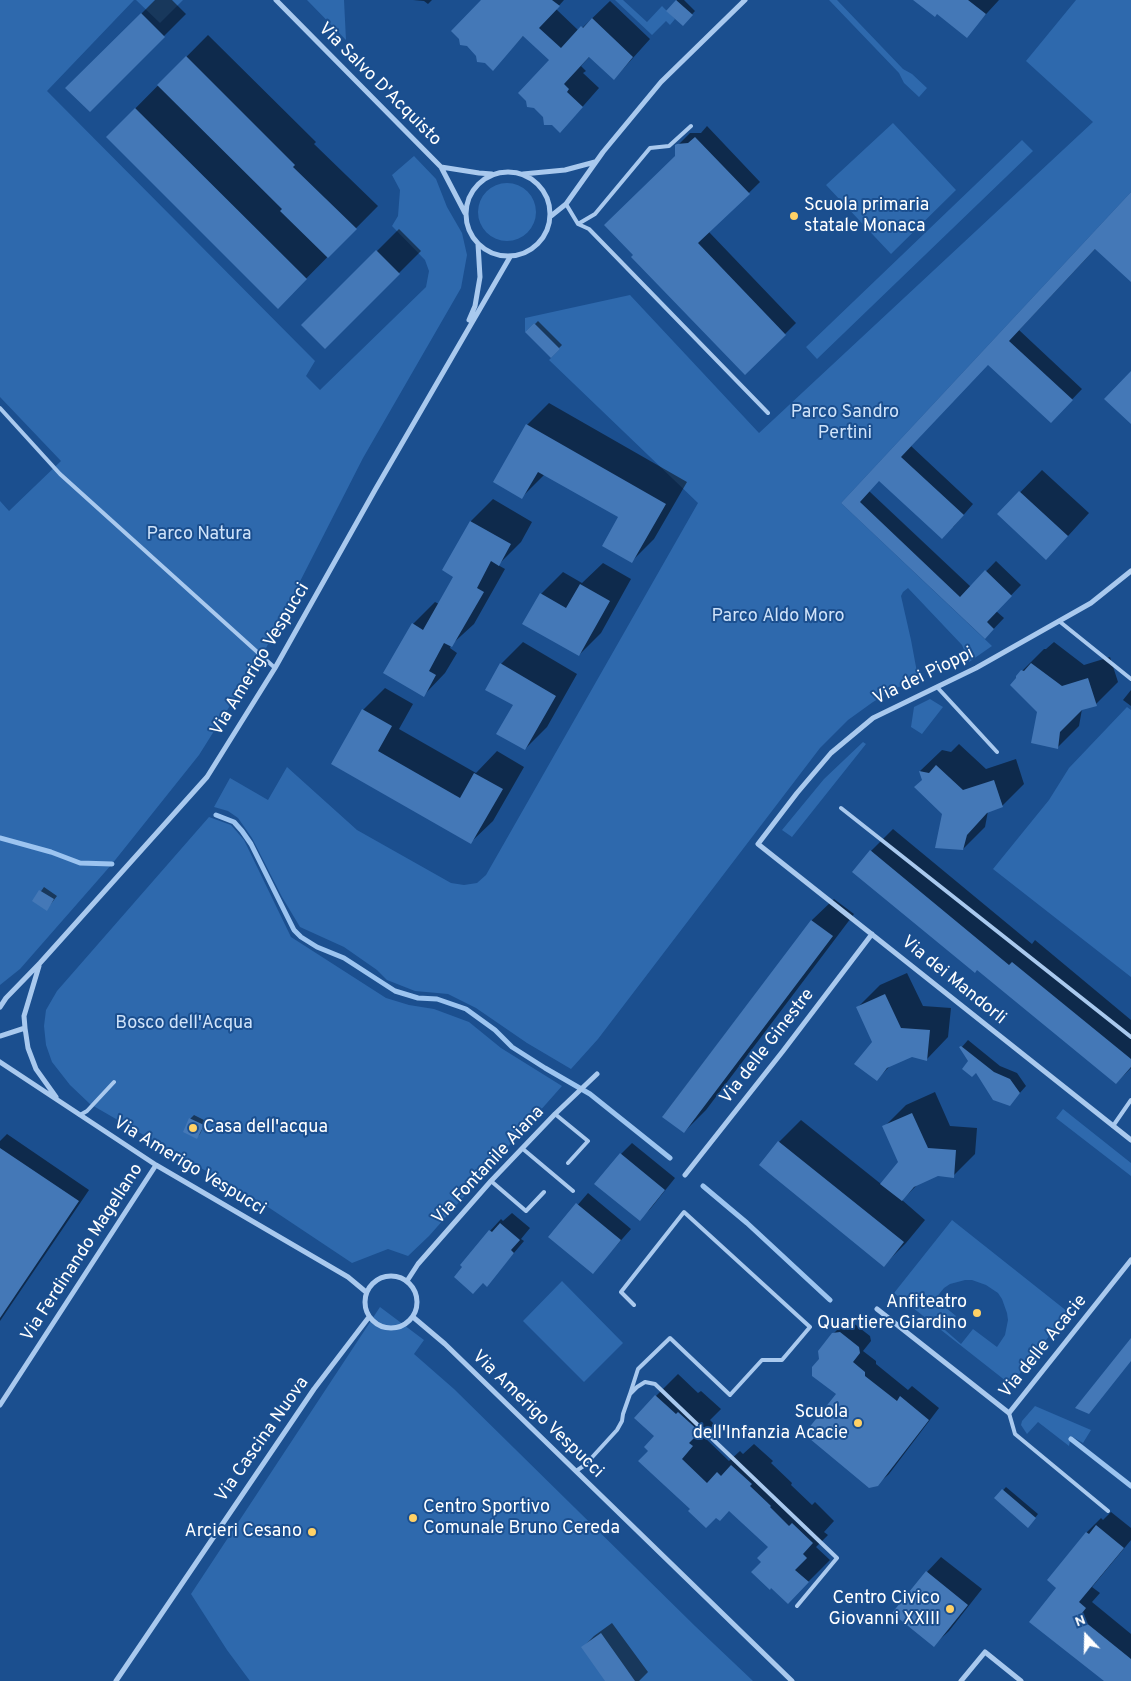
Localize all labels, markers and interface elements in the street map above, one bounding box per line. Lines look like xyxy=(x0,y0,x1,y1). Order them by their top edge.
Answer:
street label: Via Salvo D'Acquisto xyxy=(313,19,445,151)
place label: Scuola primaria statale Monaca xyxy=(804,195,929,238)
marker: Scuola primaria statale Monaca xyxy=(788,210,800,222)
park label: Parco Sandro Pertini xyxy=(791,402,899,444)
park label: Parco Natura xyxy=(147,524,251,546)
street label: Via Amerigo Vespucci xyxy=(207,580,315,740)
park label: Parco Aldo Moro xyxy=(711,606,845,628)
street label: Via dei Pioppi xyxy=(870,643,978,711)
street label: Via dei Mandorli xyxy=(896,932,1010,1030)
street label: Via delle Ginestre xyxy=(716,985,820,1109)
park label: Bosco dell'Acqua xyxy=(115,1013,253,1035)
street label: Via Fontanile Aiana xyxy=(428,1102,550,1230)
street label: Via Amerigo Vespucci xyxy=(109,1113,269,1221)
place label: Casa dell'acqua xyxy=(203,1117,328,1139)
marker: Casa dell'acqua xyxy=(187,1122,199,1134)
street label: Via Ferdinando Magellano xyxy=(17,1160,149,1346)
street label: Via delle Acacie xyxy=(996,1291,1092,1403)
place label: Anfiteatro Quartiere Giardino xyxy=(817,1292,967,1335)
marker: Anfiteatro Quartiere Giardino xyxy=(971,1307,983,1319)
street label: Via Amerigo Vespucci xyxy=(467,1347,607,1483)
street label: Via Cascina Nuova xyxy=(212,1373,314,1507)
place label: Scuola dell'Infanzia Acacie xyxy=(693,1402,848,1445)
marker: Scuola dell'Infanzia Acacie xyxy=(852,1417,864,1429)
place label: Centro Sportivo Comunale Bruno Cereda xyxy=(423,1497,620,1540)
marker: Centro Sportivo Comunale Bruno Cereda xyxy=(407,1512,419,1524)
place label: Arcieri Cesano xyxy=(184,1521,302,1543)
marker: Arcieri Cesano xyxy=(306,1526,318,1538)
place label: Centro Civico Giovanni XXIII xyxy=(829,1588,940,1630)
marker: Centro Civico Giovanni XXIII xyxy=(944,1603,956,1615)
north arrow xyxy=(1061,1611,1111,1661)
text: N xyxy=(1073,1612,1088,1631)

